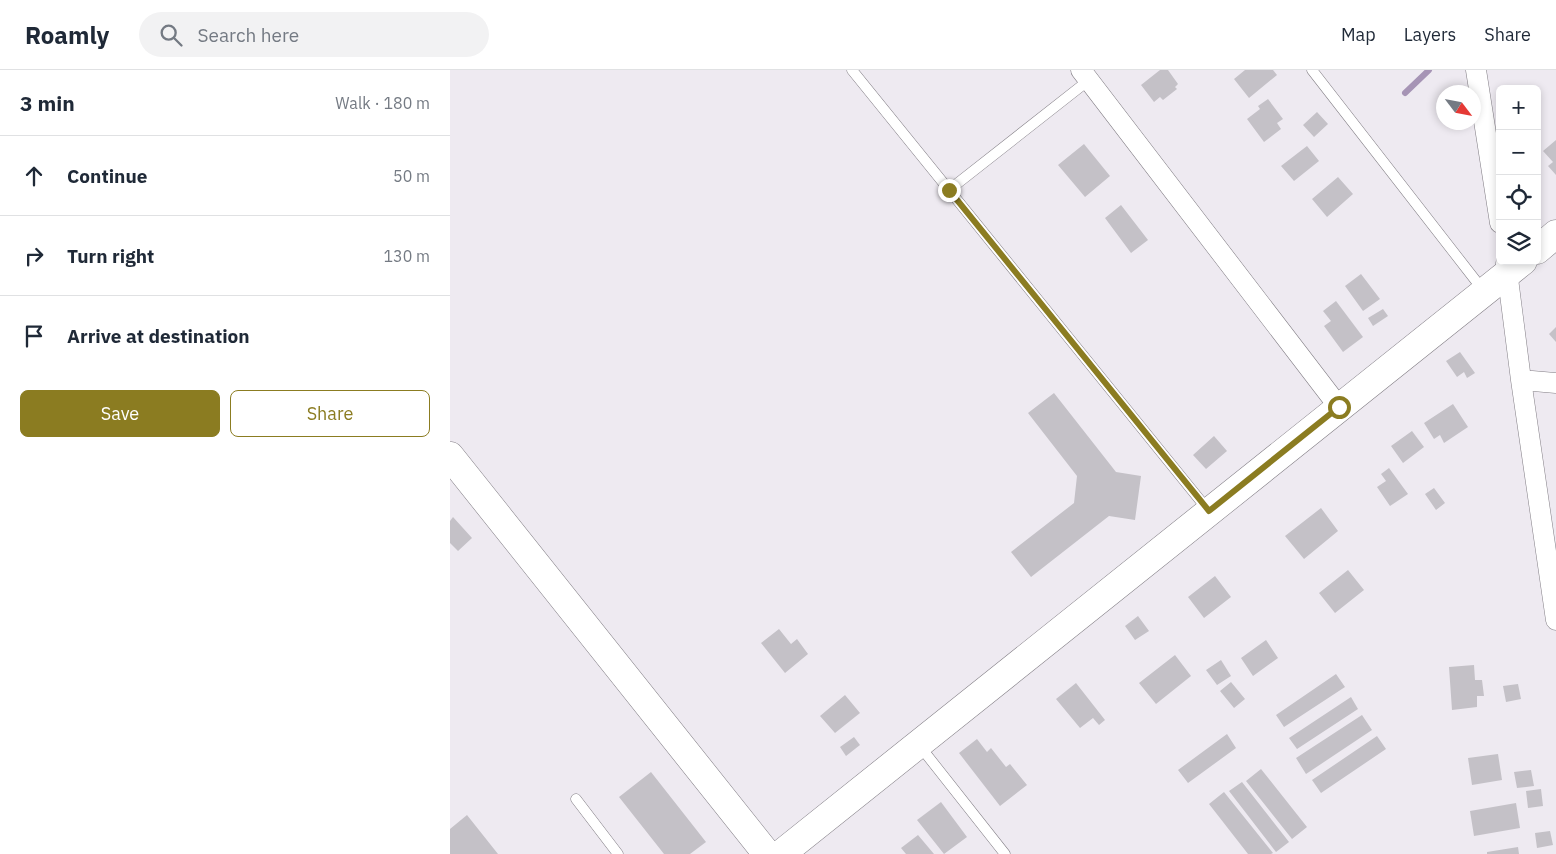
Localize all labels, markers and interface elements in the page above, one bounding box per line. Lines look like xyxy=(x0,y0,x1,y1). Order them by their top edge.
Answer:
search box xyxy=(139,12,489,57)
text: Roamly xyxy=(25,19,109,51)
icon: search xyxy=(157,21,185,49)
text: Search here xyxy=(197,23,299,47)
text: Map xyxy=(1341,23,1376,46)
text: Layers xyxy=(1404,23,1456,46)
text: Share xyxy=(1484,23,1531,46)
north arrow xyxy=(1436,85,1481,130)
map controls xyxy=(1496,85,1541,265)
button: + xyxy=(1496,85,1541,130)
text: 3 min xyxy=(20,89,75,117)
text: Walk · 180 m xyxy=(335,93,430,113)
button: − xyxy=(1496,130,1541,175)
icon: ahead xyxy=(20,162,48,190)
text: Continue xyxy=(67,164,147,188)
text: 50 m xyxy=(393,166,430,186)
button: locate xyxy=(1496,175,1541,220)
route end xyxy=(938,179,961,202)
button: layers xyxy=(1496,220,1541,265)
icon: right xyxy=(20,242,48,270)
text: Turn right xyxy=(67,244,154,268)
text: 130 m xyxy=(383,246,430,266)
icon: arrive xyxy=(20,322,48,350)
text: Arrive at destination xyxy=(67,324,250,348)
button: Save xyxy=(20,390,220,437)
button: Share xyxy=(230,390,430,437)
route start xyxy=(1328,396,1351,419)

